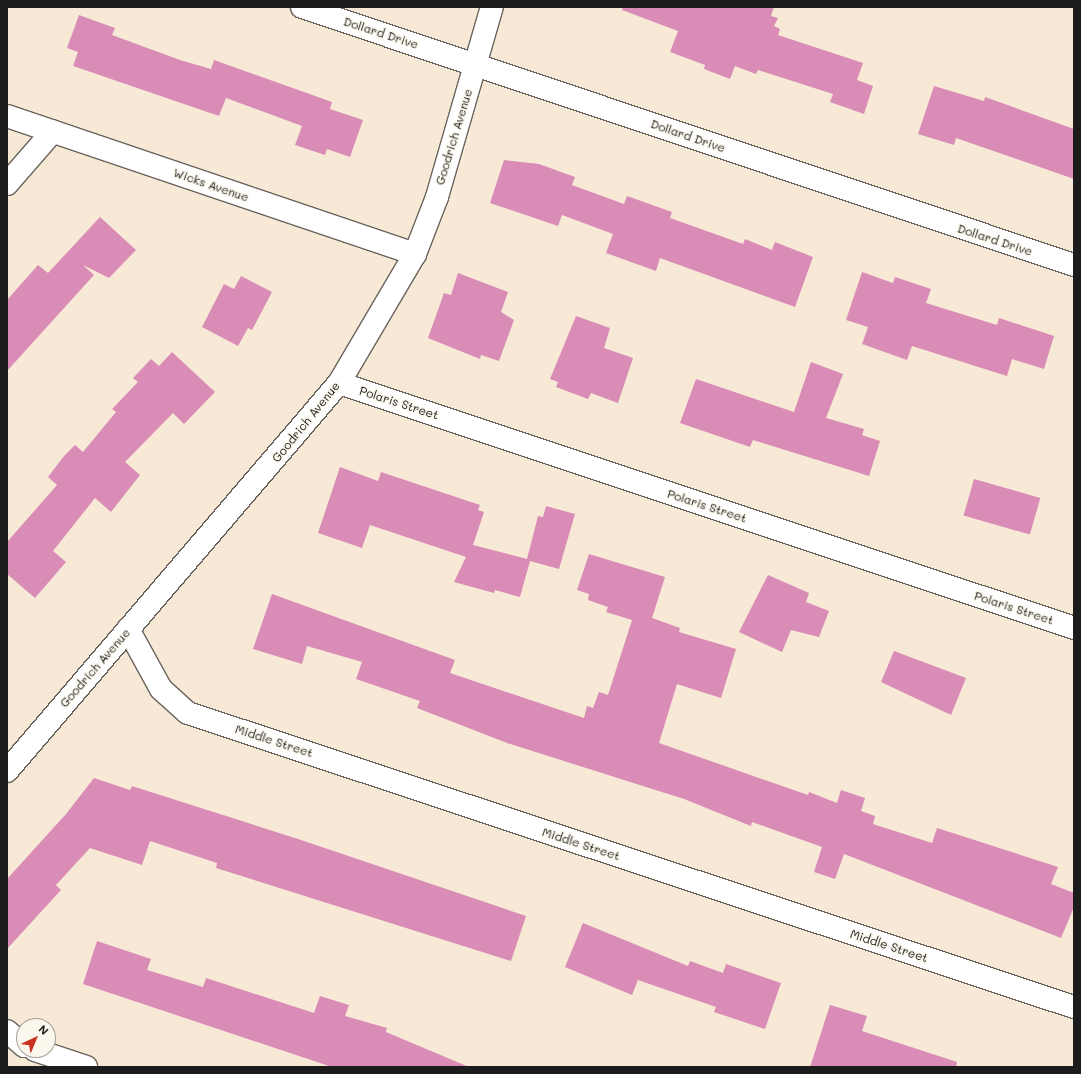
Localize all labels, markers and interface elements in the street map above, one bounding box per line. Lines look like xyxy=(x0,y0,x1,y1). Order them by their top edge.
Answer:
street label: Dollard Drive xyxy=(342,14,420,52)
street label: Goodrich Avenue xyxy=(433,87,475,187)
street label: Dollard Drive xyxy=(649,116,727,156)
street label: Wicks Avenue xyxy=(171,165,251,205)
street label: Dollard Drive xyxy=(956,221,1034,259)
street label: Goodrich Avenue xyxy=(269,379,343,465)
street label: Polaris Street xyxy=(358,383,440,423)
street label: Polaris Street xyxy=(666,486,748,526)
street label: Polaris Street xyxy=(973,588,1055,628)
street label: Goodrich Avenue xyxy=(57,626,133,710)
street label: Middle Street xyxy=(233,722,315,760)
street label: Middle Street xyxy=(540,825,622,863)
street label: Middle Street xyxy=(848,927,930,965)
north arrow xyxy=(16,1018,56,1058)
text: N xyxy=(36,1021,52,1038)

